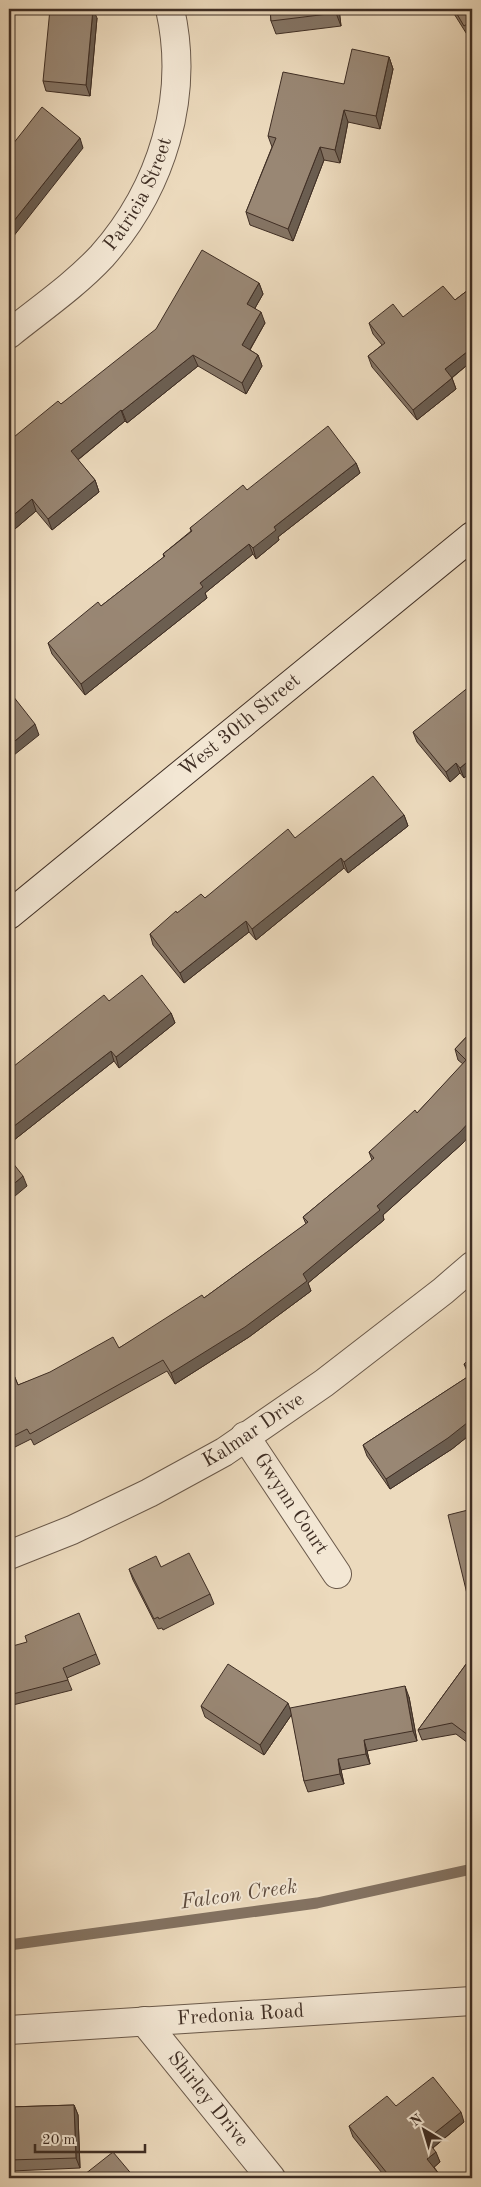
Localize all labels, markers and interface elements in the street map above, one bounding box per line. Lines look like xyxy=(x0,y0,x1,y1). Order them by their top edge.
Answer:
street label: Patricia Street xyxy=(100,135,176,255)
street label: West 30th Street xyxy=(176,670,305,781)
street label: Kalmar Drive xyxy=(199,1390,308,1472)
street label: Gwynn Court xyxy=(250,1450,331,1558)
water label: Falcon Creek xyxy=(178,1876,299,1914)
street label: Fredonia Road xyxy=(176,2002,305,2029)
street label: Shirley Drive xyxy=(163,2048,252,2151)
north arrow xyxy=(398,2104,448,2154)
text: N xyxy=(408,2112,425,2129)
scale bar xyxy=(35,2122,145,2154)
text: 20 m xyxy=(42,2133,76,2148)

